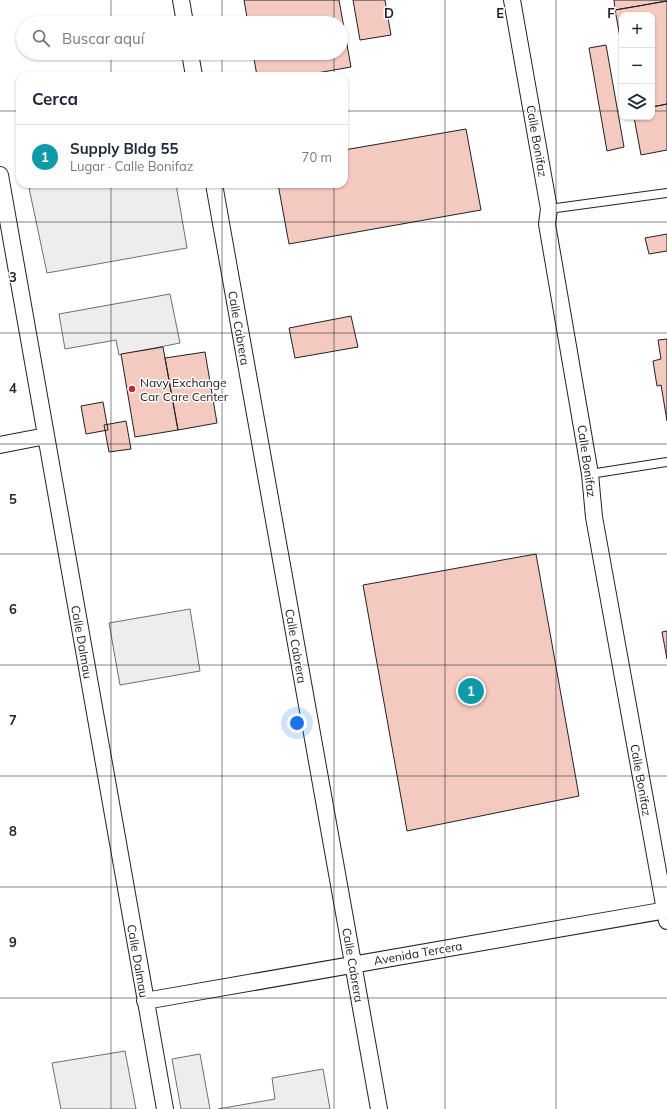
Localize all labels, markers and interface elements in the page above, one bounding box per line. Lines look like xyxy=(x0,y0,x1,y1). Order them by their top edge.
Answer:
text: D xyxy=(384,5,394,21)
text: E xyxy=(496,5,504,21)
text: F xyxy=(607,5,615,21)
map controls xyxy=(619,12,655,120)
button: + xyxy=(619,12,655,48)
search box xyxy=(16,16,348,60)
icon: search xyxy=(30,27,52,49)
text: Buscar aquí xyxy=(62,29,144,48)
button: − xyxy=(619,48,655,84)
button: layers xyxy=(619,84,655,120)
text: Cerca xyxy=(32,88,78,109)
street label: Calle Bonifaz xyxy=(523,104,551,178)
text: Supply Bldg 55 xyxy=(70,139,178,158)
text: 1 xyxy=(41,149,49,165)
text: 70 m xyxy=(302,149,332,165)
text: Lugar · Calle Bonifaz xyxy=(70,158,194,174)
text: 3 xyxy=(9,269,17,285)
street label: Calle Cabrera xyxy=(225,290,253,366)
place label: Navy Exchange Car Care Center xyxy=(140,375,229,404)
text: 4 xyxy=(9,380,17,396)
marker: Navy Exchange Car Care Center xyxy=(127,384,137,394)
street label: Calle Bonifaz xyxy=(574,424,600,498)
text: 5 xyxy=(9,491,17,507)
text: 6 xyxy=(9,601,17,617)
street label: Calle Dalmau xyxy=(68,604,96,680)
street label: Calle Cabrera xyxy=(282,608,310,684)
pin: 1 xyxy=(458,676,484,706)
text: 7 xyxy=(9,712,17,728)
your location xyxy=(287,713,307,733)
street label: Calle Bonifaz xyxy=(627,743,655,817)
text: 8 xyxy=(9,823,17,839)
street label: Calle Dalmau xyxy=(124,923,152,999)
street label: Calle Cabrera xyxy=(339,927,367,1003)
text: 9 xyxy=(9,934,17,950)
street label: Avenida Tercera xyxy=(373,938,463,968)

